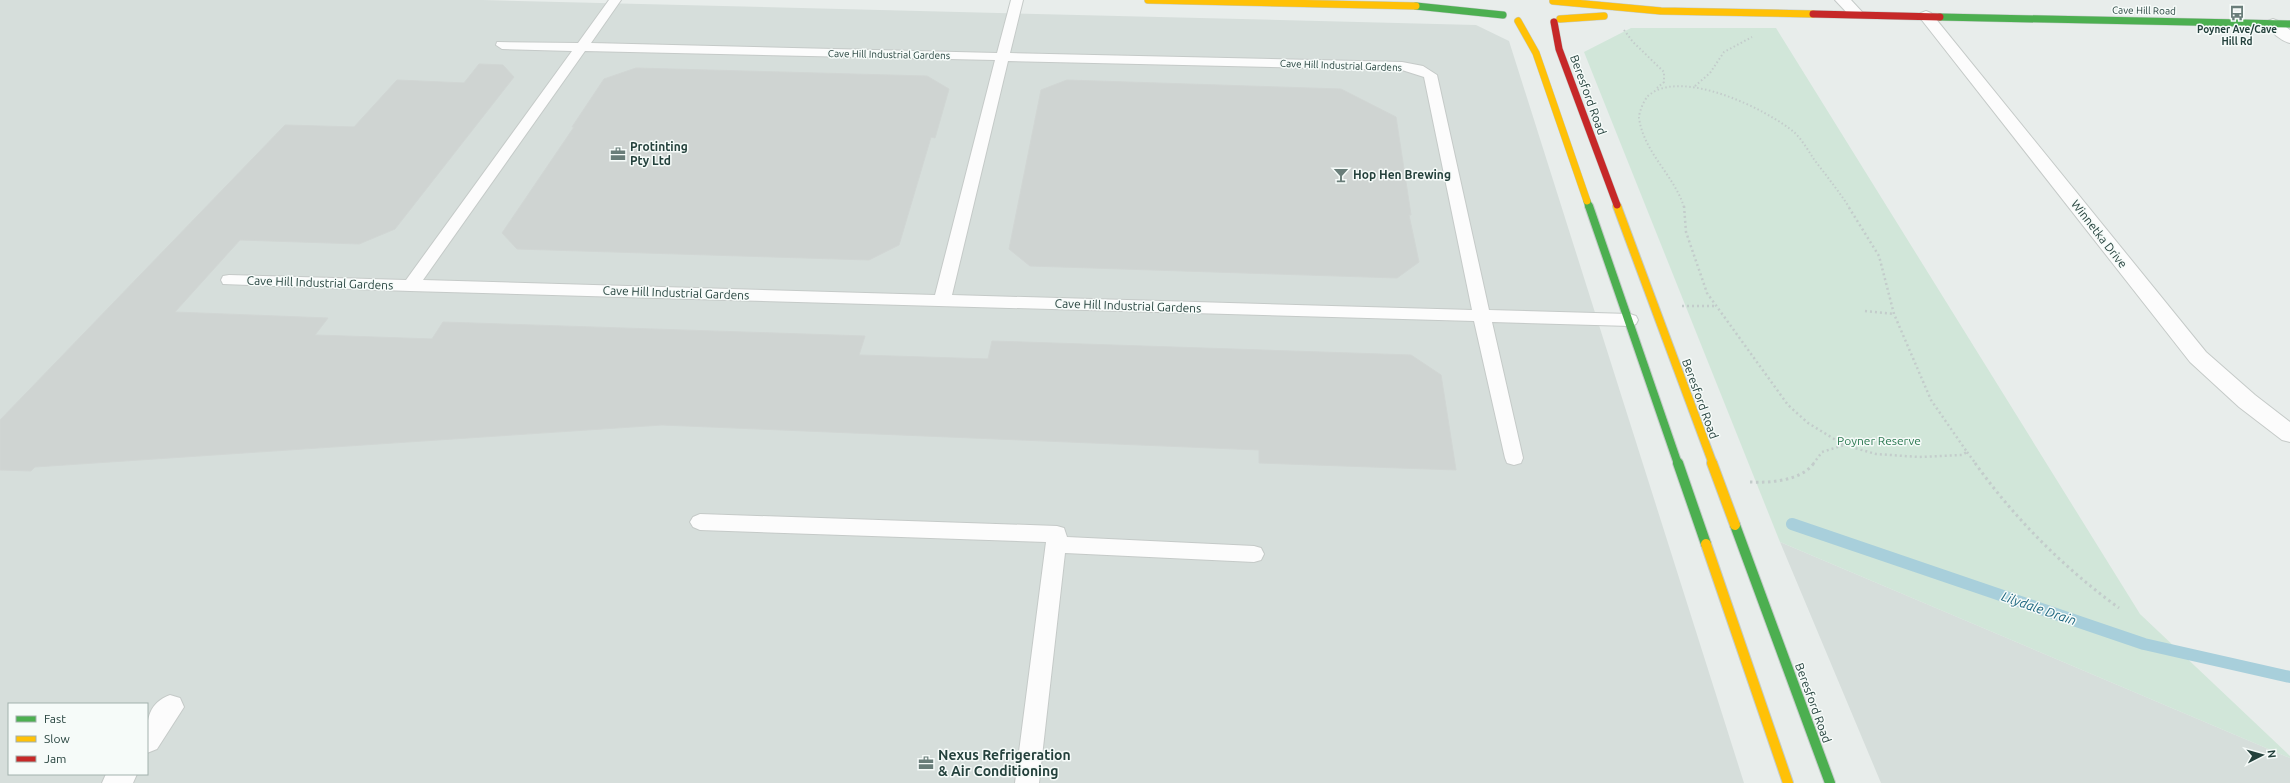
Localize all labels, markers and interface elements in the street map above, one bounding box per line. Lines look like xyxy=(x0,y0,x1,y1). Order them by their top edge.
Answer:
street label: Cave Hill Road xyxy=(2112,4,2176,17)
bus stop icon: Poyner Ave/Cave Hill Rd xyxy=(2228,4,2246,22)
place label: Poyner Ave/Cave Hill Rd xyxy=(2197,24,2277,47)
street label: Cave Hill Industrial Gardens xyxy=(828,48,950,61)
street label: Beresford Road xyxy=(1568,53,1609,137)
street label: Cave Hill Industrial Gardens xyxy=(1280,58,1402,73)
place label: Protinting Pty Ltd xyxy=(630,140,688,167)
office icon: Protinting Pty Ltd xyxy=(609,145,627,163)
bar icon: Hop Hen Brewing xyxy=(1332,166,1350,184)
place label: Hop Hen Brewing xyxy=(1353,168,1451,181)
street label: Winnetka Drive xyxy=(2069,197,2130,270)
street label: Cave Hill Industrial Gardens xyxy=(247,273,394,292)
street label: Cave Hill Industrial Gardens xyxy=(603,283,750,302)
street label: Cave Hill Industrial Gardens xyxy=(1055,296,1202,315)
street label: Beresford Road xyxy=(1680,357,1721,441)
park label: Poyner Reserve xyxy=(1837,434,1921,447)
water label: Lilydale Drain xyxy=(2000,589,2078,627)
street label: Beresford Road xyxy=(1793,661,1834,745)
legend xyxy=(8,703,148,775)
text: Fast xyxy=(44,712,66,725)
text: Slow xyxy=(44,732,70,745)
north arrow xyxy=(2242,735,2282,775)
place label: Nexus Refrigeration & Air Conditioning xyxy=(938,747,1071,779)
text: N xyxy=(2266,749,2278,759)
text: Jam xyxy=(44,752,66,765)
office icon: Nexus Refrigeration & Air Conditioning xyxy=(917,754,935,772)

